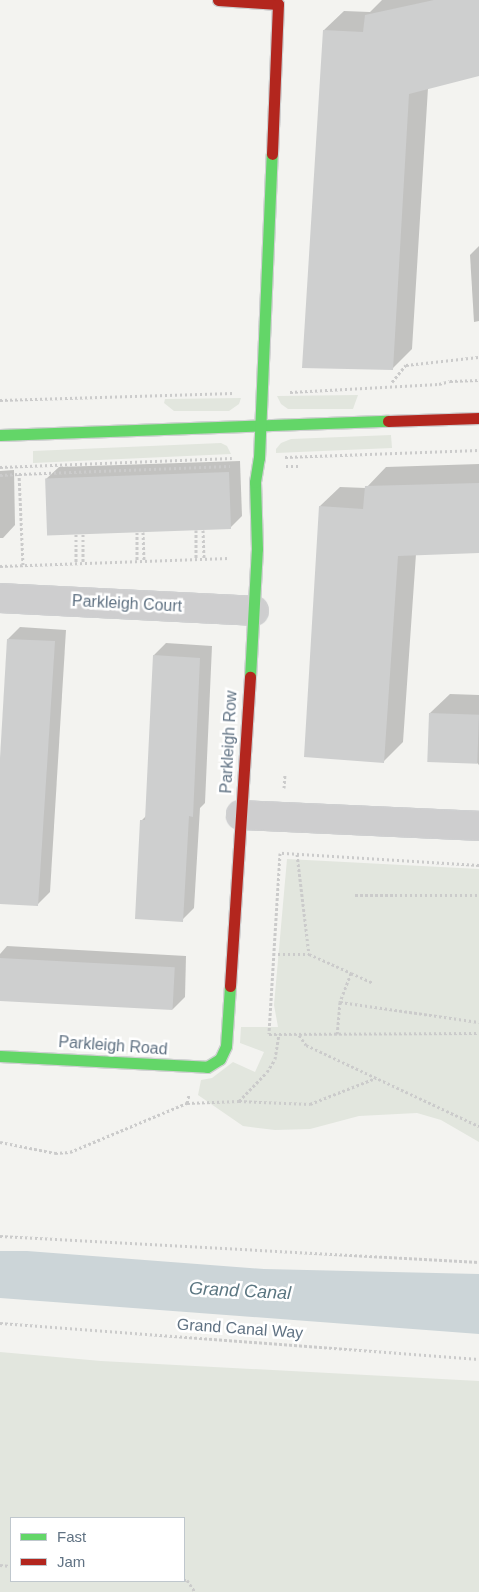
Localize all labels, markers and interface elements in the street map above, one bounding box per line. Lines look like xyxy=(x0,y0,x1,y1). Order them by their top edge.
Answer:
street label: Parkleigh Court xyxy=(71,592,183,616)
street label: Parkleigh Row xyxy=(217,690,241,794)
street label: Parkleigh Road xyxy=(58,1033,168,1059)
water label: Grand Canal xyxy=(188,1278,292,1304)
street label: Grand Canal Way xyxy=(176,1315,304,1343)
legend xyxy=(10,1517,185,1582)
text: Fast xyxy=(57,1528,86,1545)
text: Jam xyxy=(57,1553,85,1570)

